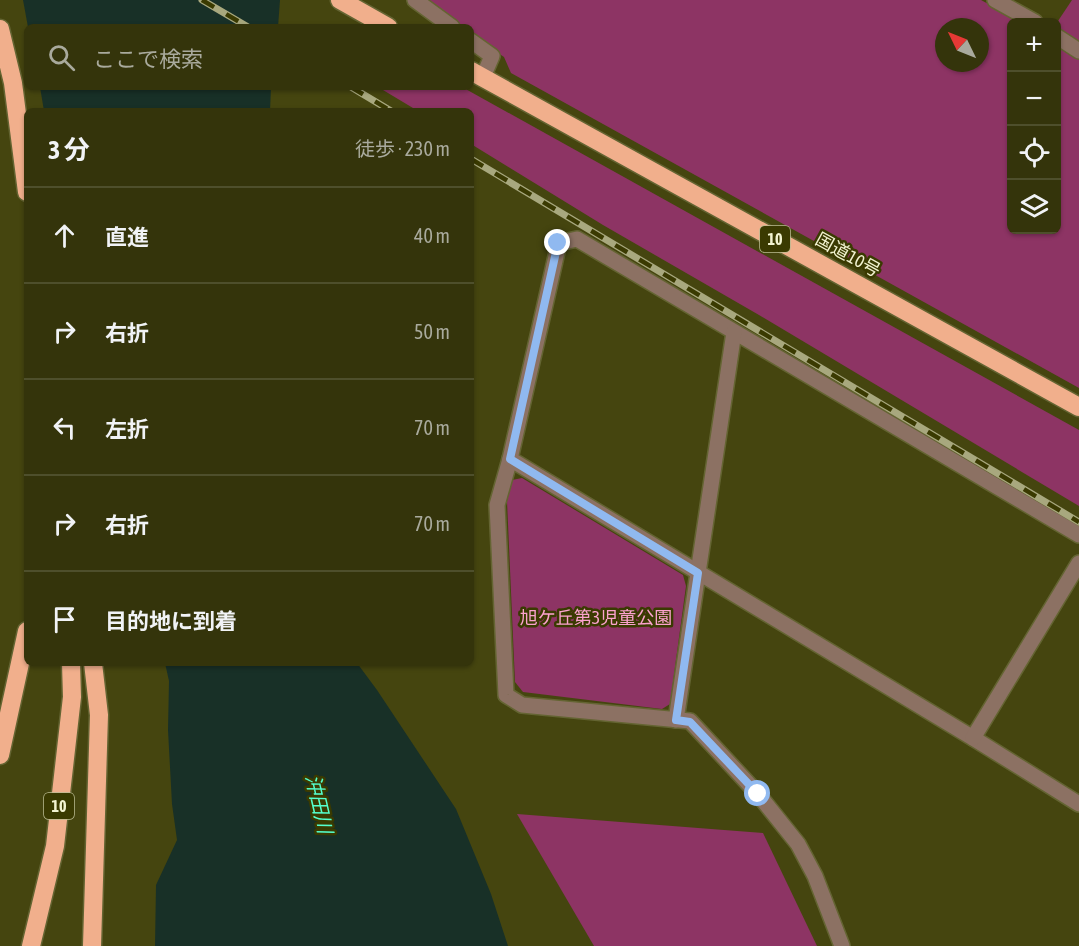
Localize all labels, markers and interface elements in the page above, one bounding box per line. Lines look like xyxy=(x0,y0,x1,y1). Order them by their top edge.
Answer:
north arrow xyxy=(935,18,989,72)
map controls xyxy=(1007,18,1061,234)
button: + xyxy=(1007,18,1061,72)
search box xyxy=(24,24,474,90)
icon: search xyxy=(45,41,78,74)
text: ここで検索 xyxy=(93,46,203,72)
button: − xyxy=(1007,72,1061,126)
button: locate xyxy=(1007,126,1061,180)
text: 3 分 xyxy=(48,135,90,165)
text: 徒歩 · 230 m xyxy=(355,137,450,160)
button: layers xyxy=(1007,180,1061,234)
icon: ahead xyxy=(48,219,81,252)
text: 直進 xyxy=(105,224,149,250)
text: 40 m xyxy=(414,224,450,247)
road number: 10 xyxy=(760,226,790,252)
street label: 国道10号 xyxy=(812,228,884,281)
route end xyxy=(544,229,570,255)
icon: right xyxy=(48,315,81,348)
text: 右折 xyxy=(105,320,149,346)
text: 50 m xyxy=(414,320,450,343)
icon: left xyxy=(48,411,81,444)
text: 左折 xyxy=(105,416,149,442)
text: 70 m xyxy=(414,416,450,439)
icon: right xyxy=(48,507,81,540)
text: 右折 xyxy=(105,512,149,538)
text: 70 m xyxy=(414,512,450,535)
icon: arrive xyxy=(48,603,81,636)
park label: 旭ケ丘第3児童公園 xyxy=(520,607,672,628)
text: 目的地に到着 xyxy=(105,608,237,634)
water label: 沖田川 xyxy=(302,772,338,838)
route start xyxy=(744,780,770,806)
road number: 10 xyxy=(44,793,74,819)

